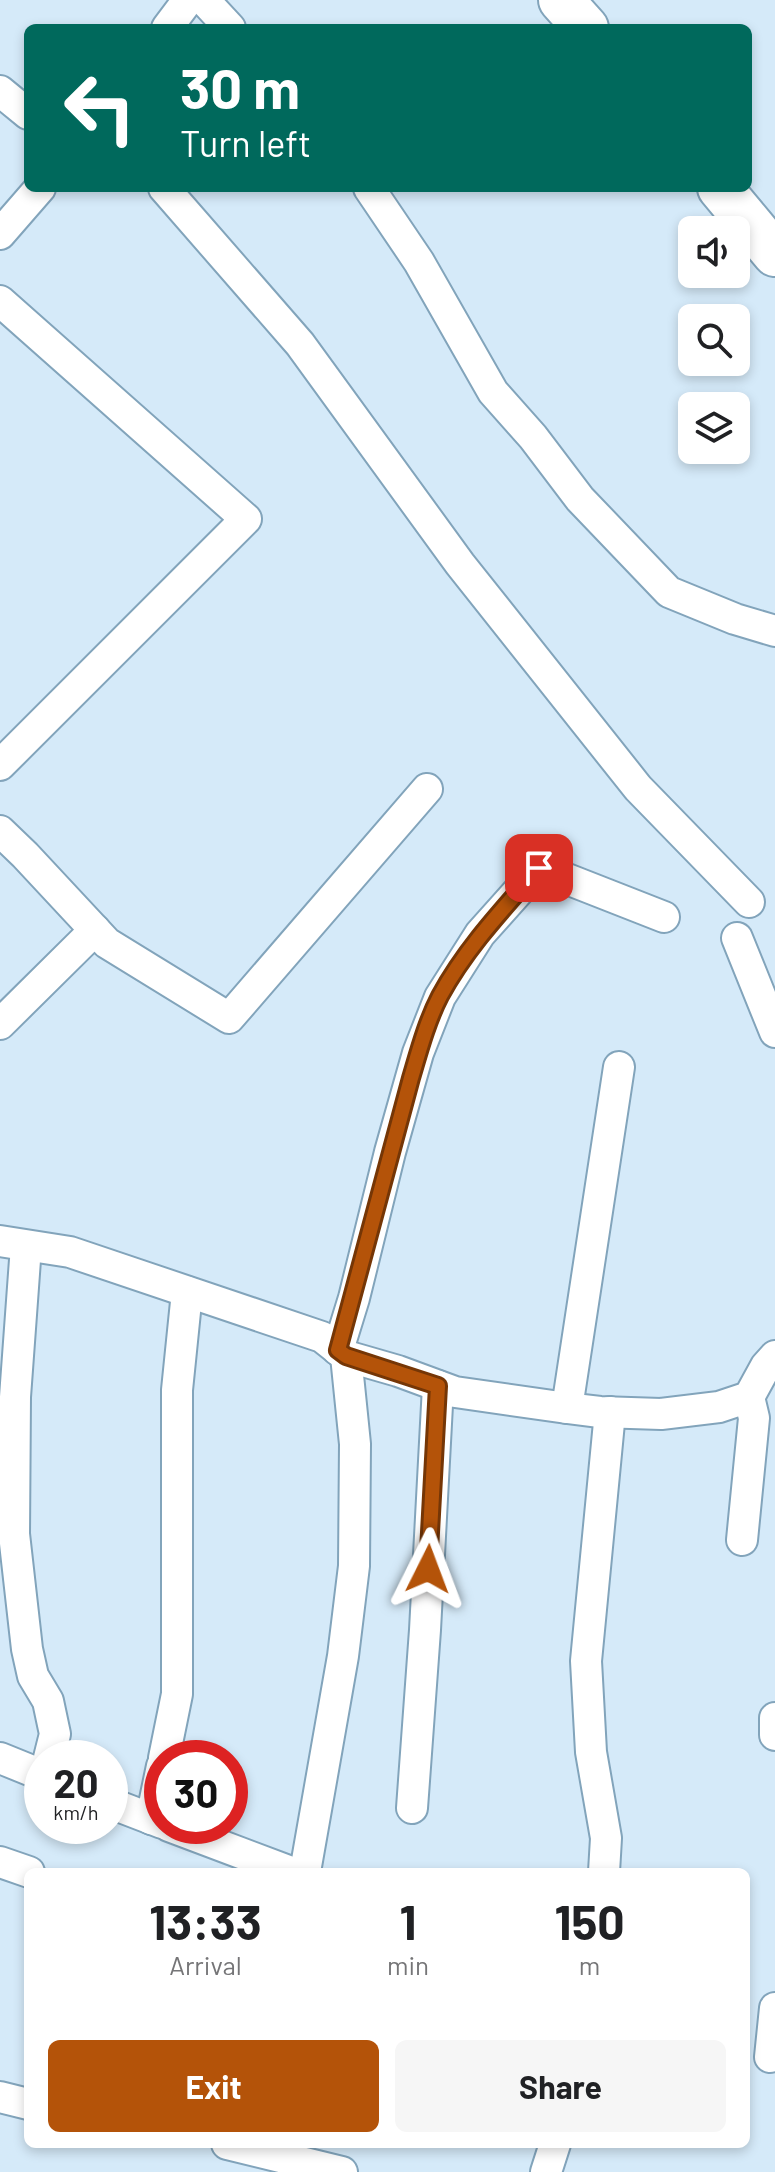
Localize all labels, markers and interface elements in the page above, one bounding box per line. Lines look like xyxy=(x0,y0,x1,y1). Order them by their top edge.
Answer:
text: 30 m xyxy=(180,53,300,120)
icon: left xyxy=(48,56,152,160)
text: Turn left xyxy=(180,121,311,164)
map controls xyxy=(678,216,750,464)
button: sound xyxy=(678,216,750,288)
button: search xyxy=(678,304,750,376)
button: layers xyxy=(678,392,750,464)
pin xyxy=(505,834,573,902)
icon: arrive xyxy=(517,846,561,890)
position arrow xyxy=(386,1527,470,1611)
speed limit sign: 30 xyxy=(144,1740,248,1844)
text: 20 xyxy=(53,1758,99,1806)
text: km/h xyxy=(53,1800,99,1824)
text: 13:33 xyxy=(149,1892,262,1950)
text: 1 xyxy=(400,1892,417,1950)
text: 150 xyxy=(554,1892,625,1950)
text: Arrival xyxy=(169,1949,242,1980)
text: min xyxy=(387,1949,429,1980)
text: m xyxy=(579,1949,600,1980)
button: Exit xyxy=(48,2040,379,2132)
button: Share xyxy=(395,2040,726,2132)

